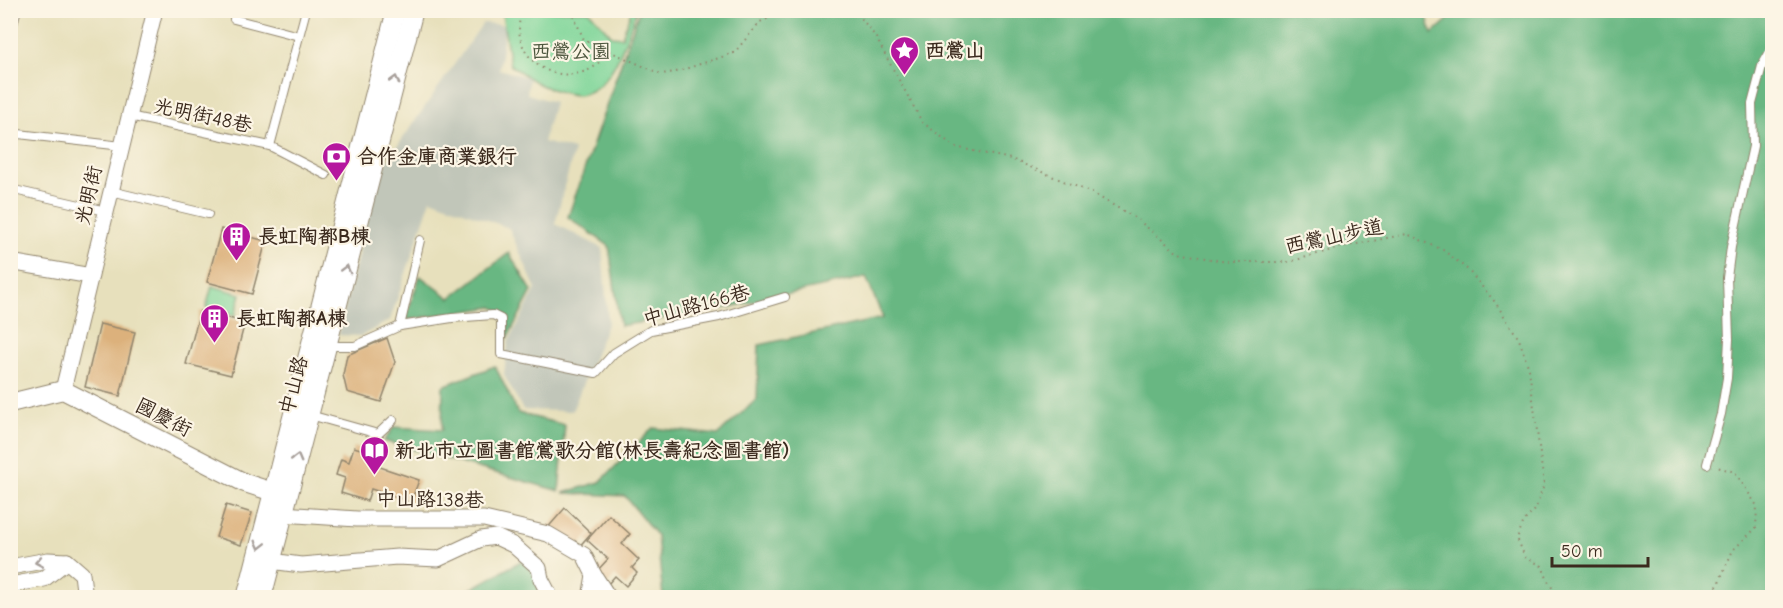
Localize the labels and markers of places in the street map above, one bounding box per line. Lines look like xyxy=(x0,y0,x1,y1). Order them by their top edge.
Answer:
place icon: 西鶯山 xyxy=(888,34,920,76)
place label: 西鶯山 xyxy=(925,39,985,62)
bank icon: 合作金庫商業銀行 xyxy=(320,140,352,182)
place label: 合作金庫商業銀行 xyxy=(357,145,517,168)
building icon: 長虹陶都B棟 xyxy=(221,220,253,262)
place label: 長虹陶都B棟 xyxy=(258,225,371,248)
building icon: 長虹陶都A棟 xyxy=(199,302,231,344)
place label: 長虹陶都A棟 xyxy=(236,307,348,330)
library icon: 新北市立圖書館鶯歌分館(林長壽紀念圖書館) xyxy=(358,434,390,476)
place label: 新北市立圖書館鶯歌分館(林長壽紀念圖書館) xyxy=(395,439,789,462)

